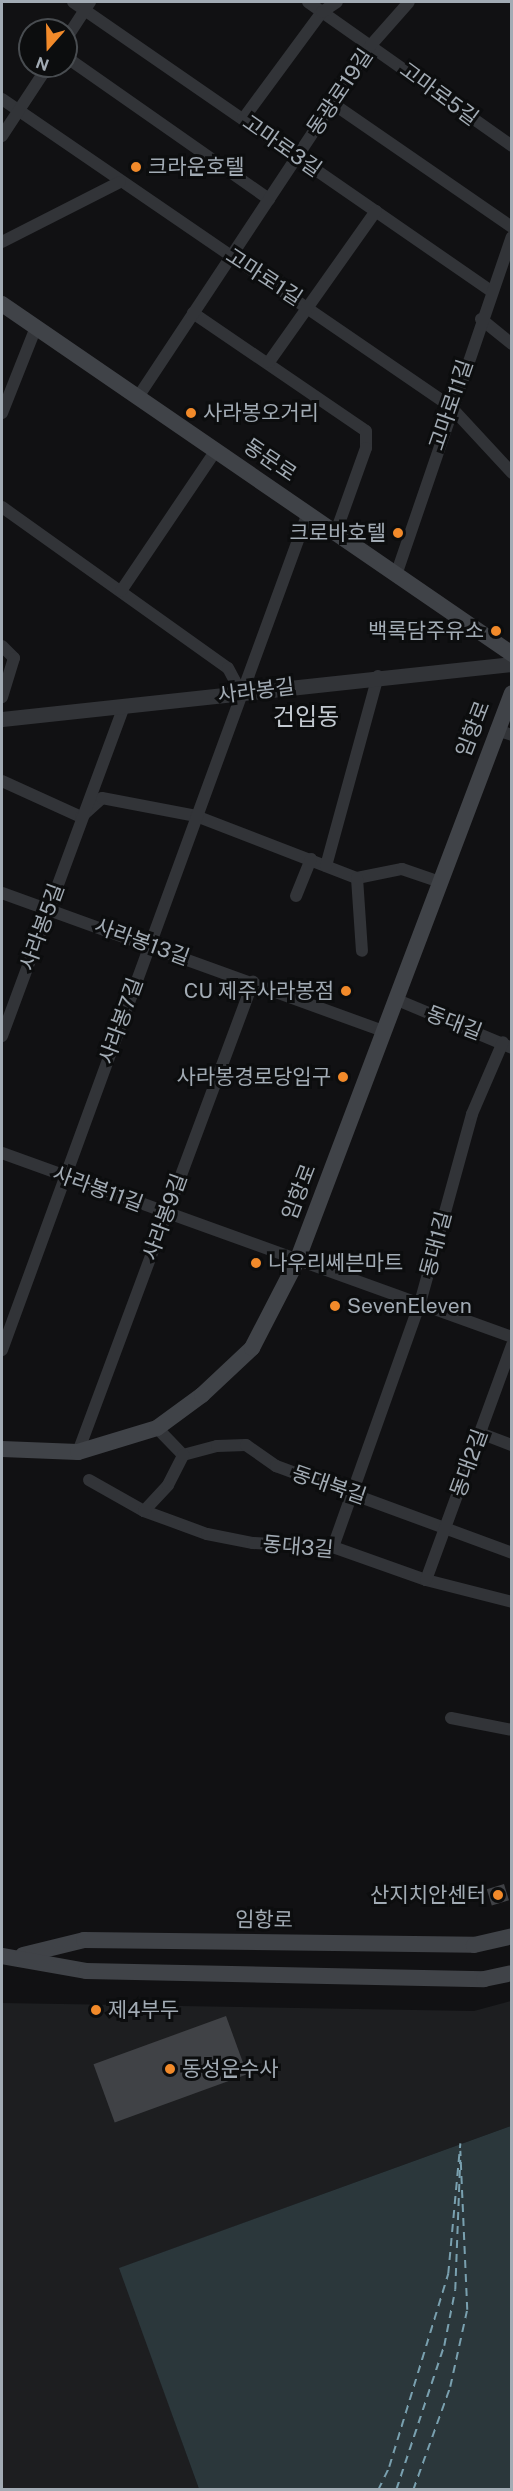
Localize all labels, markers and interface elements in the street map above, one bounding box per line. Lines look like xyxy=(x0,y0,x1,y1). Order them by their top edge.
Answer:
north arrow xyxy=(18,18,78,78)
street label: 동광로19길 xyxy=(302,44,378,140)
text: N xyxy=(33,52,51,75)
street label: 고마로5길 xyxy=(395,57,483,131)
street label: 고마로3길 xyxy=(238,110,326,182)
place label: 크라운호텔 xyxy=(148,154,245,180)
marker: 크라운호텔 xyxy=(129,160,143,174)
street label: 고마로1길 xyxy=(221,243,307,311)
street label: 고마로11길 xyxy=(424,356,478,454)
place label: 사라봉오거리 xyxy=(203,400,319,426)
marker: 사라봉오거리 xyxy=(184,406,198,420)
street label: 동문로 xyxy=(239,433,301,487)
place label: 크로바호텔 xyxy=(289,520,386,546)
marker: 크로바호텔 xyxy=(391,526,405,540)
place label: 백록담주유소 xyxy=(368,618,484,644)
marker: 백록담주유소 xyxy=(489,624,503,638)
street label: 사라봉길 xyxy=(216,674,296,708)
street label: 임항로 xyxy=(451,697,495,761)
district label: 건입동 xyxy=(273,703,339,731)
street label: 사라봉5길 xyxy=(15,880,69,974)
street label: 사라봉13길 xyxy=(91,913,193,971)
street label: 사라봉7길 xyxy=(94,974,148,1068)
place label: CU 제주사라봉점 xyxy=(184,978,334,1004)
marker: CU 제주사라봉점 xyxy=(339,984,353,998)
street label: 동대길 xyxy=(422,1001,486,1045)
place label: 사라봉경로당입구 xyxy=(176,1064,331,1090)
marker: 사라봉경로당입구 xyxy=(336,1070,350,1084)
street label: 임항로 xyxy=(277,1160,321,1224)
street label: 사라봉11길 xyxy=(49,1161,147,1217)
street label: 사라봉9길 xyxy=(138,1170,192,1264)
street label: 동대1길 xyxy=(415,1209,457,1279)
place label: 나우리쎄븐마트 xyxy=(268,1250,403,1276)
marker: 나우리쎄븐마트 xyxy=(249,1256,263,1270)
place label: SevenEleven xyxy=(347,1293,472,1319)
marker: SevenEleven xyxy=(328,1299,342,1313)
street label: 동대2길 xyxy=(445,1426,493,1500)
street label: 동대북길 xyxy=(288,1461,370,1509)
street label: 동대3길 xyxy=(261,1531,335,1563)
place label: 산지치안센터 xyxy=(370,1882,486,1908)
marker: 산지치안센터 xyxy=(491,1888,505,1902)
street label: 임항로 xyxy=(235,1907,293,1933)
place label: 제4부두 xyxy=(108,1997,179,2023)
marker: 제4부두 xyxy=(89,2003,103,2017)
place label: 동성운수사 xyxy=(182,2056,279,2082)
marker: 동성운수사 xyxy=(163,2062,177,2076)

